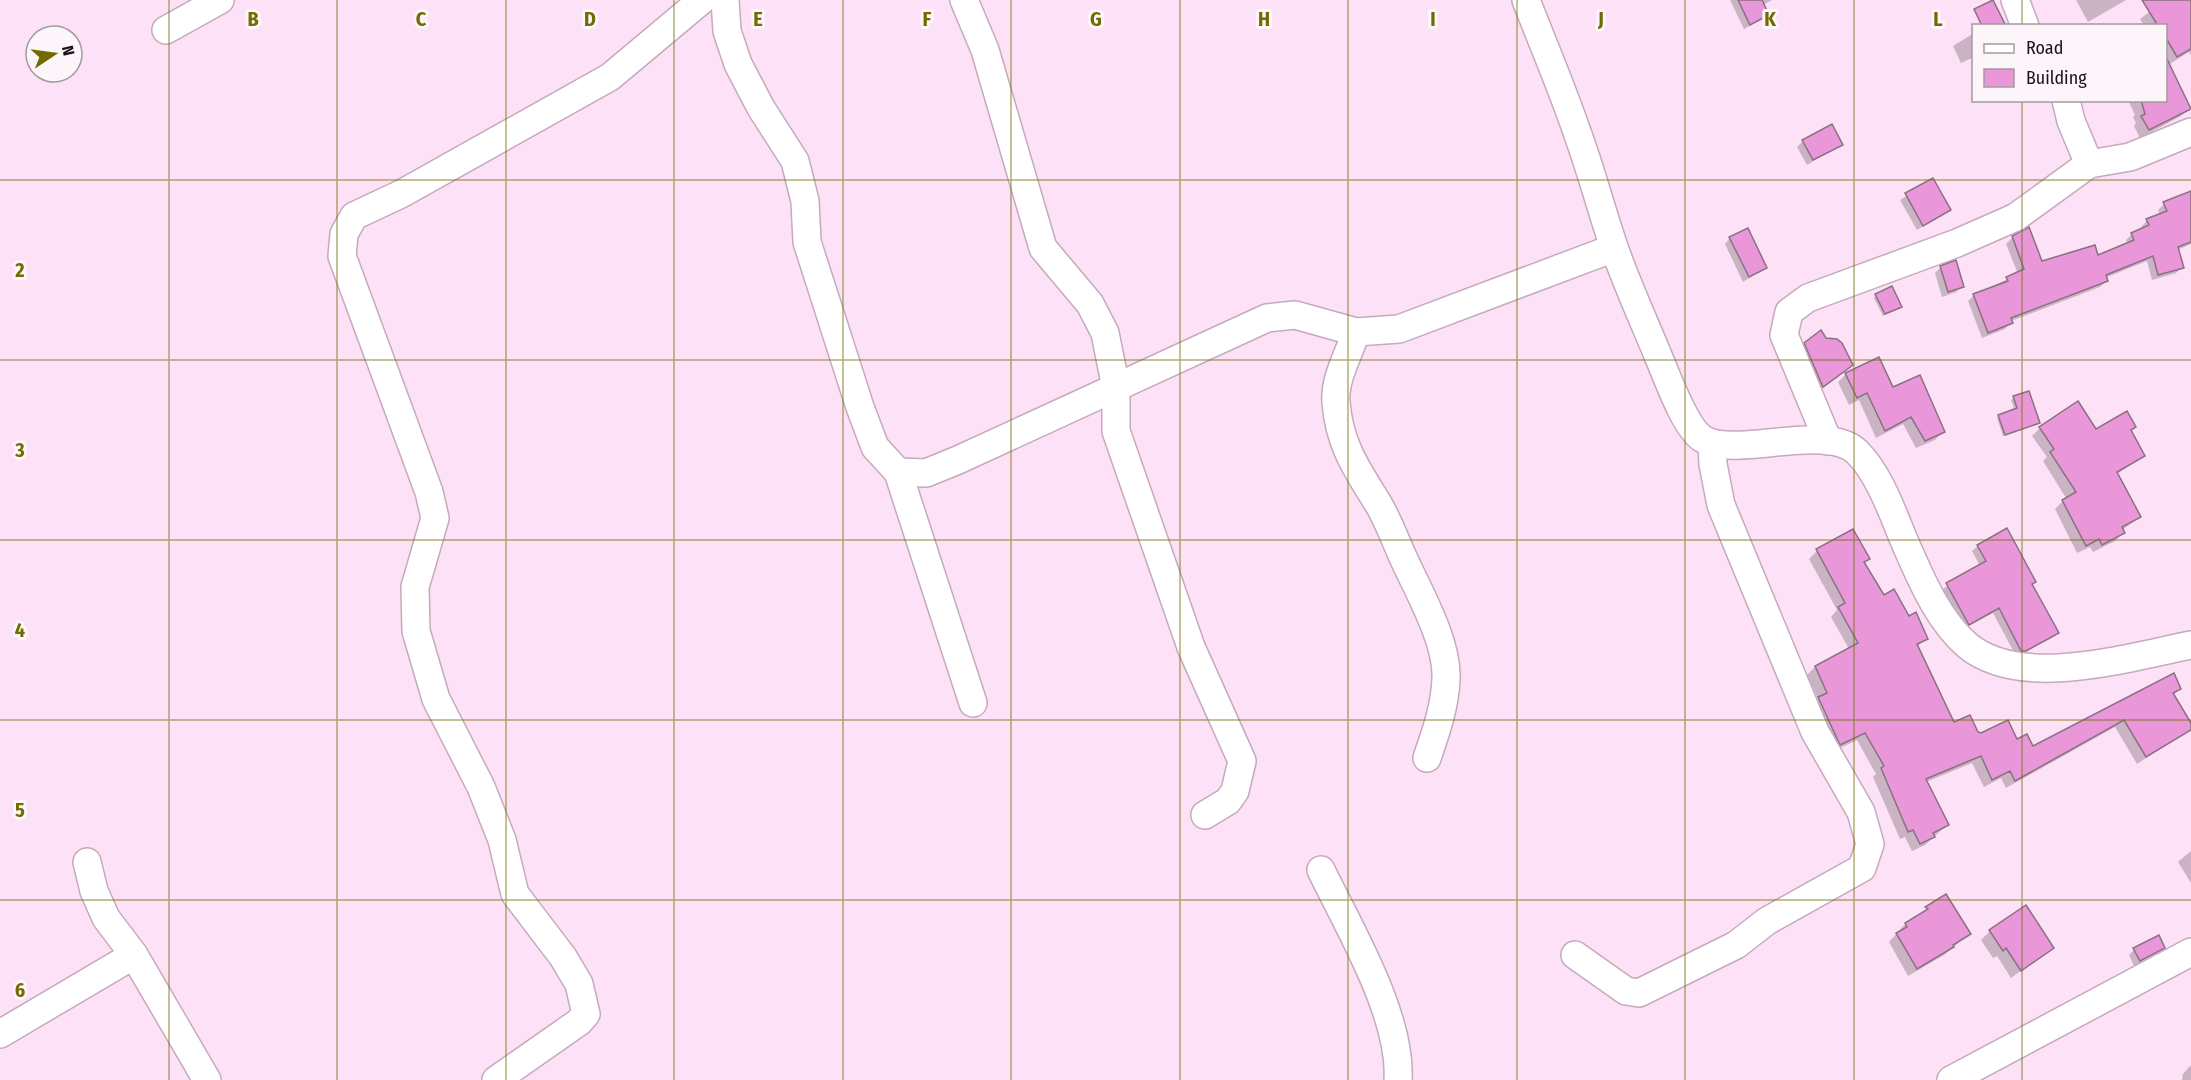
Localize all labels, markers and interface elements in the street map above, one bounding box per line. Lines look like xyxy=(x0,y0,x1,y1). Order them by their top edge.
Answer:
text: B xyxy=(247,7,259,31)
text: C xyxy=(416,7,427,31)
text: D xyxy=(584,7,596,31)
text: E xyxy=(753,7,763,31)
text: F xyxy=(923,7,932,31)
text: G xyxy=(1090,7,1102,31)
text: H xyxy=(1258,7,1270,31)
text: I xyxy=(1430,7,1436,31)
text: J xyxy=(1597,7,1604,31)
text: K xyxy=(1764,7,1776,31)
text: L xyxy=(1933,7,1943,31)
north arrow xyxy=(24,24,84,84)
legend xyxy=(1972,24,2167,102)
text: Road xyxy=(2026,37,2063,59)
text: N xyxy=(58,44,78,58)
text: Building xyxy=(2026,67,2087,89)
text: 2 xyxy=(14,258,25,282)
text: 3 xyxy=(14,438,25,462)
text: 4 xyxy=(15,618,25,642)
text: 5 xyxy=(15,798,25,822)
text: 6 xyxy=(15,978,25,1002)

